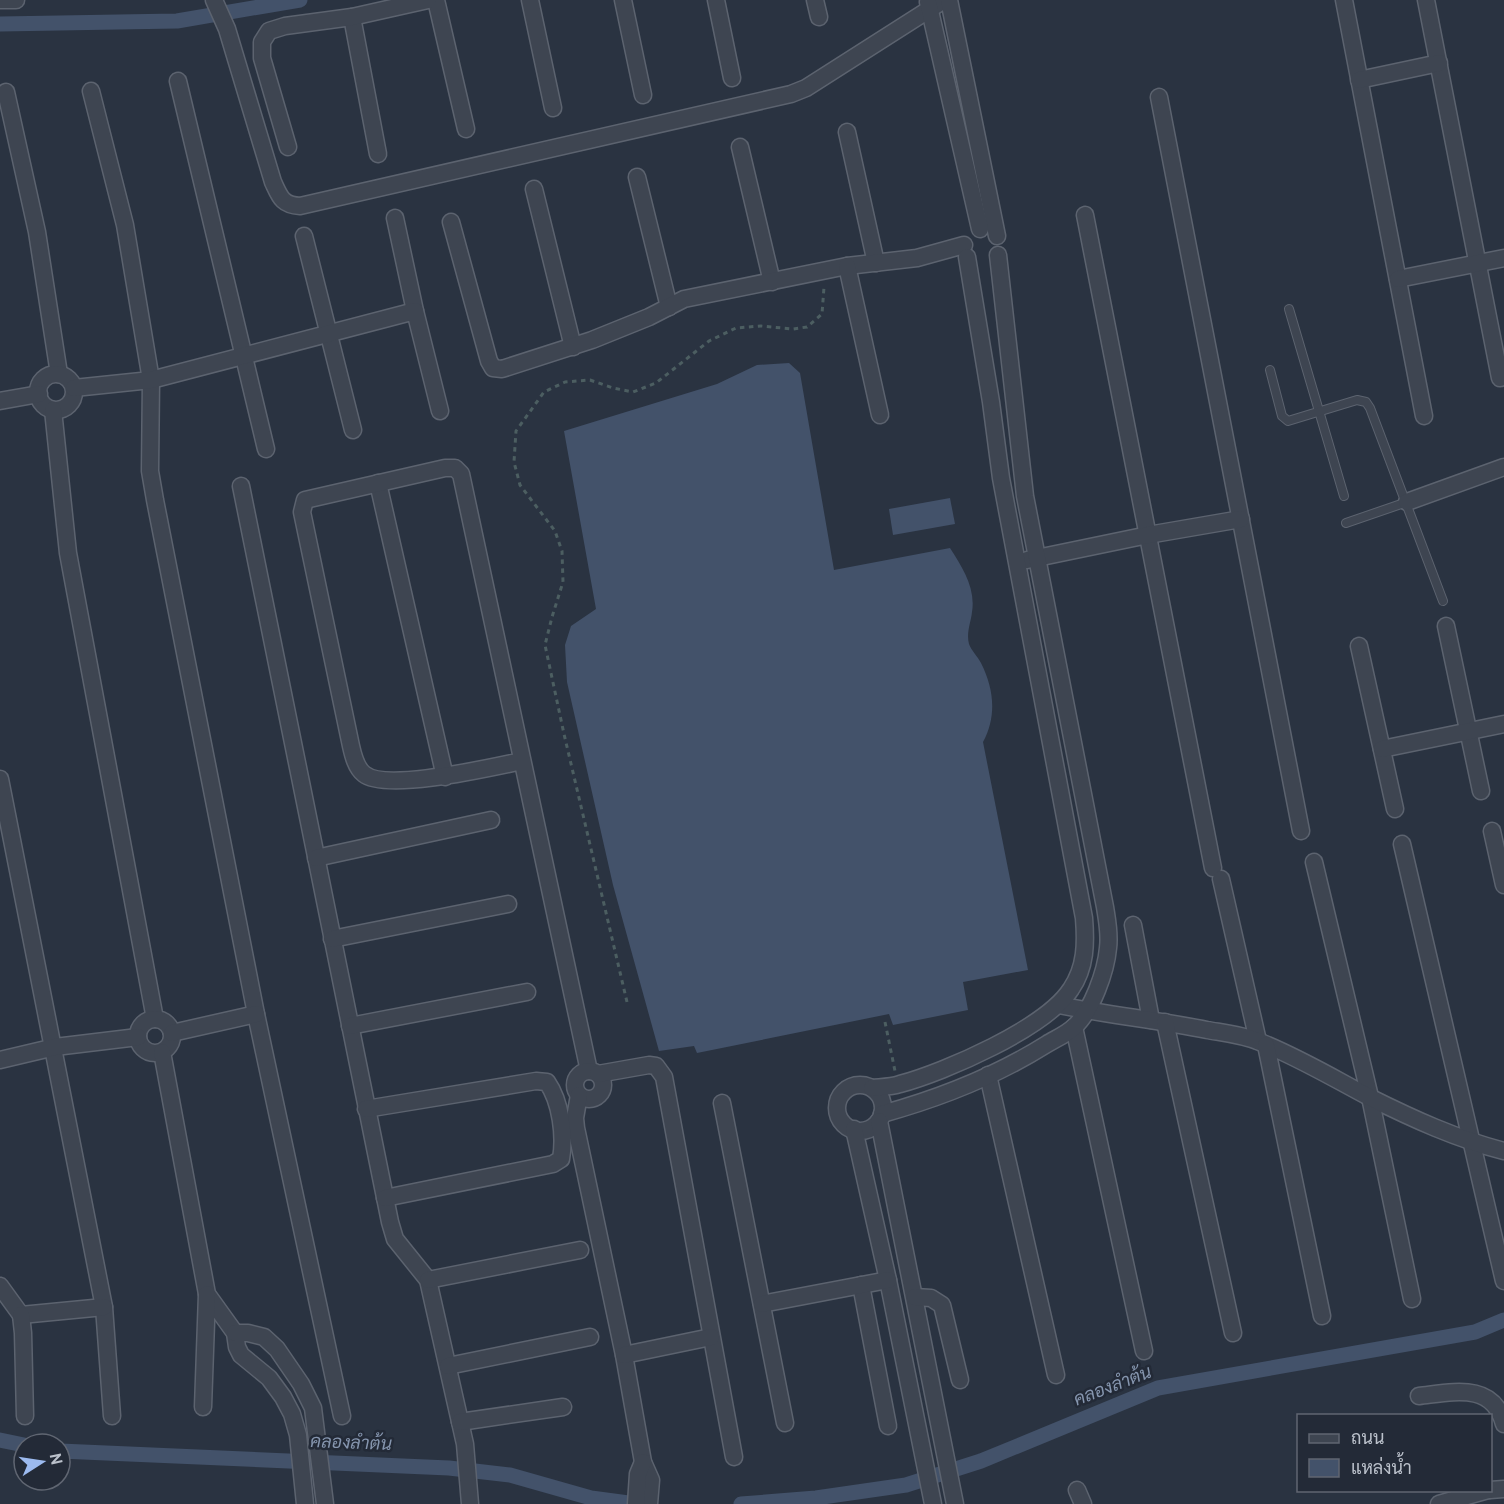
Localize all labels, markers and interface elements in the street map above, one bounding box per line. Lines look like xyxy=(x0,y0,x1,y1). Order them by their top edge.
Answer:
water label: คลองลำต้น xyxy=(1070,1360,1156,1412)
legend xyxy=(1297,1414,1492,1492)
text: ถนน xyxy=(1351,1428,1384,1451)
water label: คลองลำต้น xyxy=(310,1429,393,1457)
north arrow xyxy=(12,1432,72,1492)
text: N xyxy=(44,1452,66,1467)
text: แหล่งน้ำ xyxy=(1351,1452,1412,1481)

